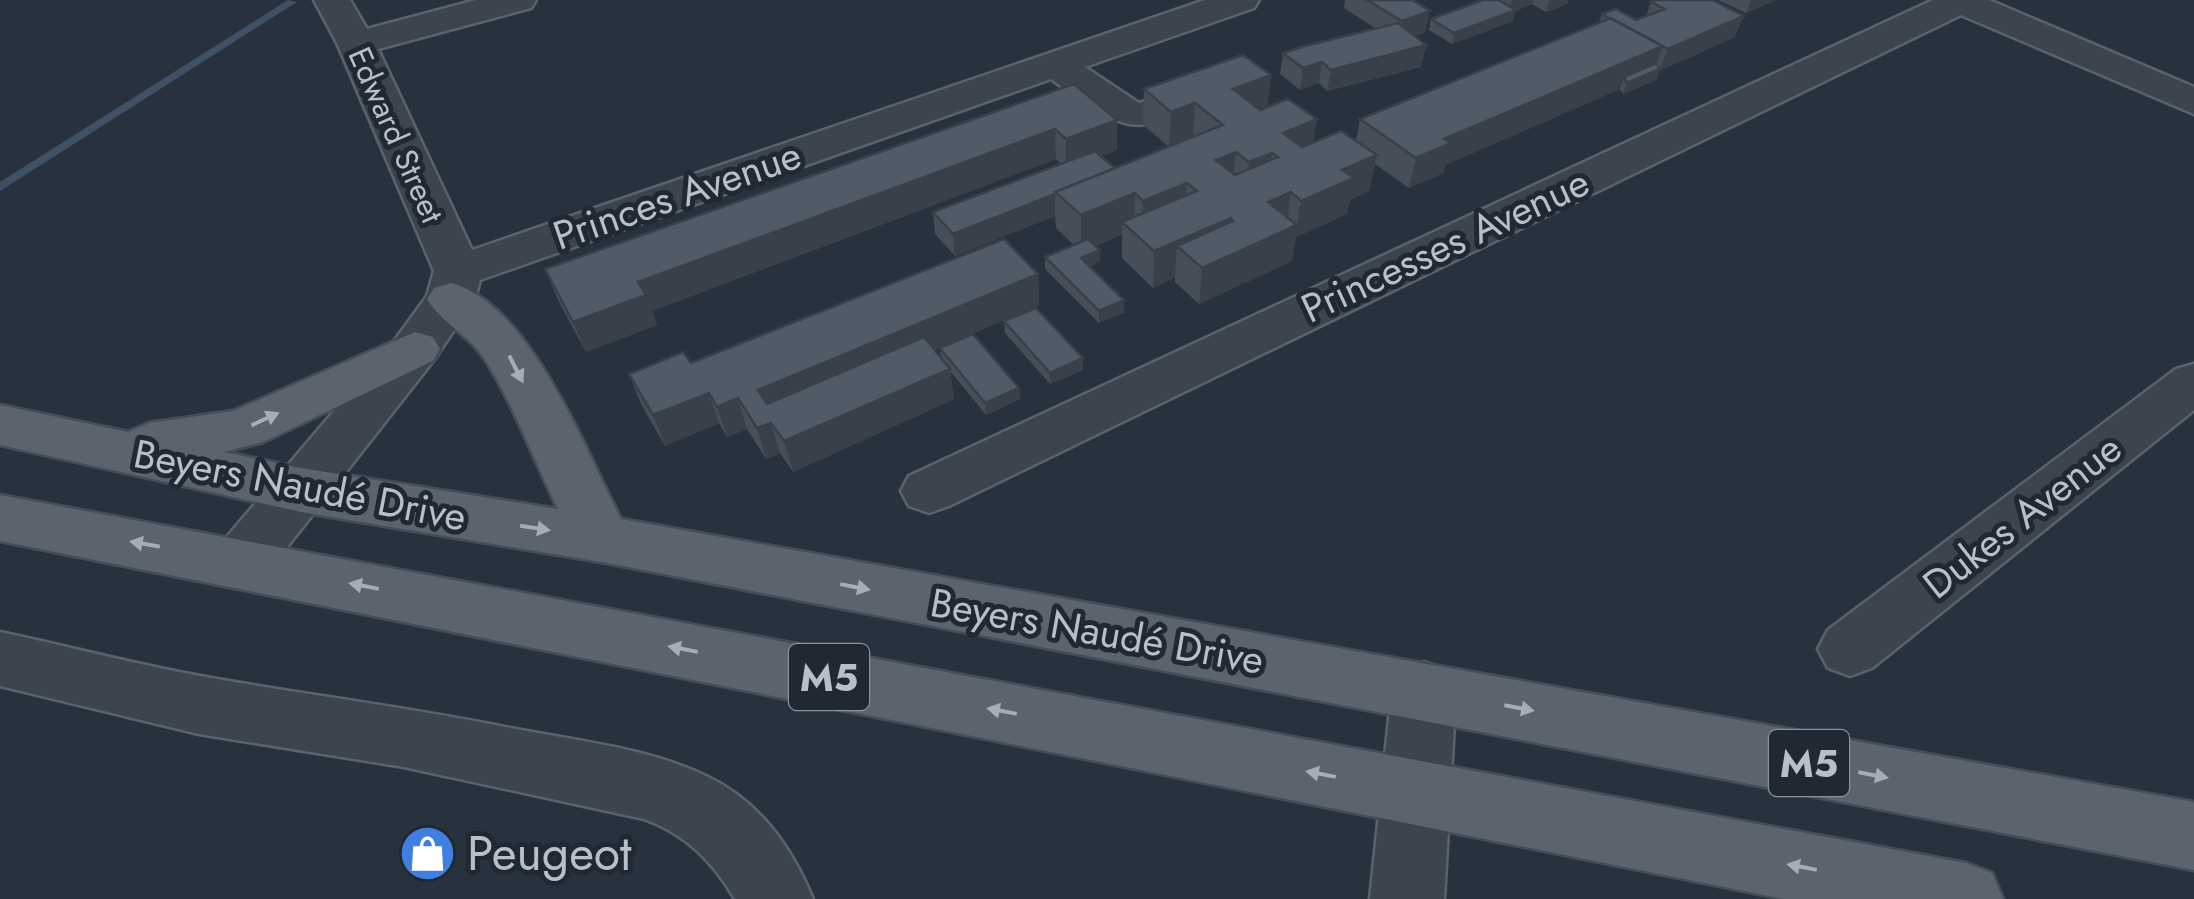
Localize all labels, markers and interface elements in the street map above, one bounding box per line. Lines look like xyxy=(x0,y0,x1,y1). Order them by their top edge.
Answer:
street label: Edward Street xyxy=(337,40,455,231)
street label: Princes Avenue xyxy=(545,125,809,265)
street label: Princesses Avenue xyxy=(1292,153,1598,337)
one-way arrow xyxy=(507,355,524,384)
one-way arrow xyxy=(251,410,280,427)
street label: Dukes Avenue xyxy=(1910,420,2134,612)
street label: Beyers Naudé Drive xyxy=(129,424,471,546)
one-way arrow xyxy=(520,521,552,536)
one-way arrow xyxy=(128,536,160,551)
street label: Beyers Naudé Drive xyxy=(926,573,1268,689)
one-way arrow xyxy=(349,578,380,594)
one-way arrow xyxy=(840,580,871,595)
one-way arrow xyxy=(668,640,699,656)
road number: M5 xyxy=(789,644,869,710)
one-way arrow xyxy=(1504,700,1535,716)
one-way arrow xyxy=(986,703,1017,719)
road number: M5 xyxy=(1769,730,1849,796)
one-way arrow xyxy=(1305,765,1336,781)
one-way arrow xyxy=(1858,768,1889,783)
place label: Peugeot xyxy=(467,819,632,888)
shop icon: Peugeot xyxy=(398,823,458,883)
one-way arrow xyxy=(1786,859,1817,874)

